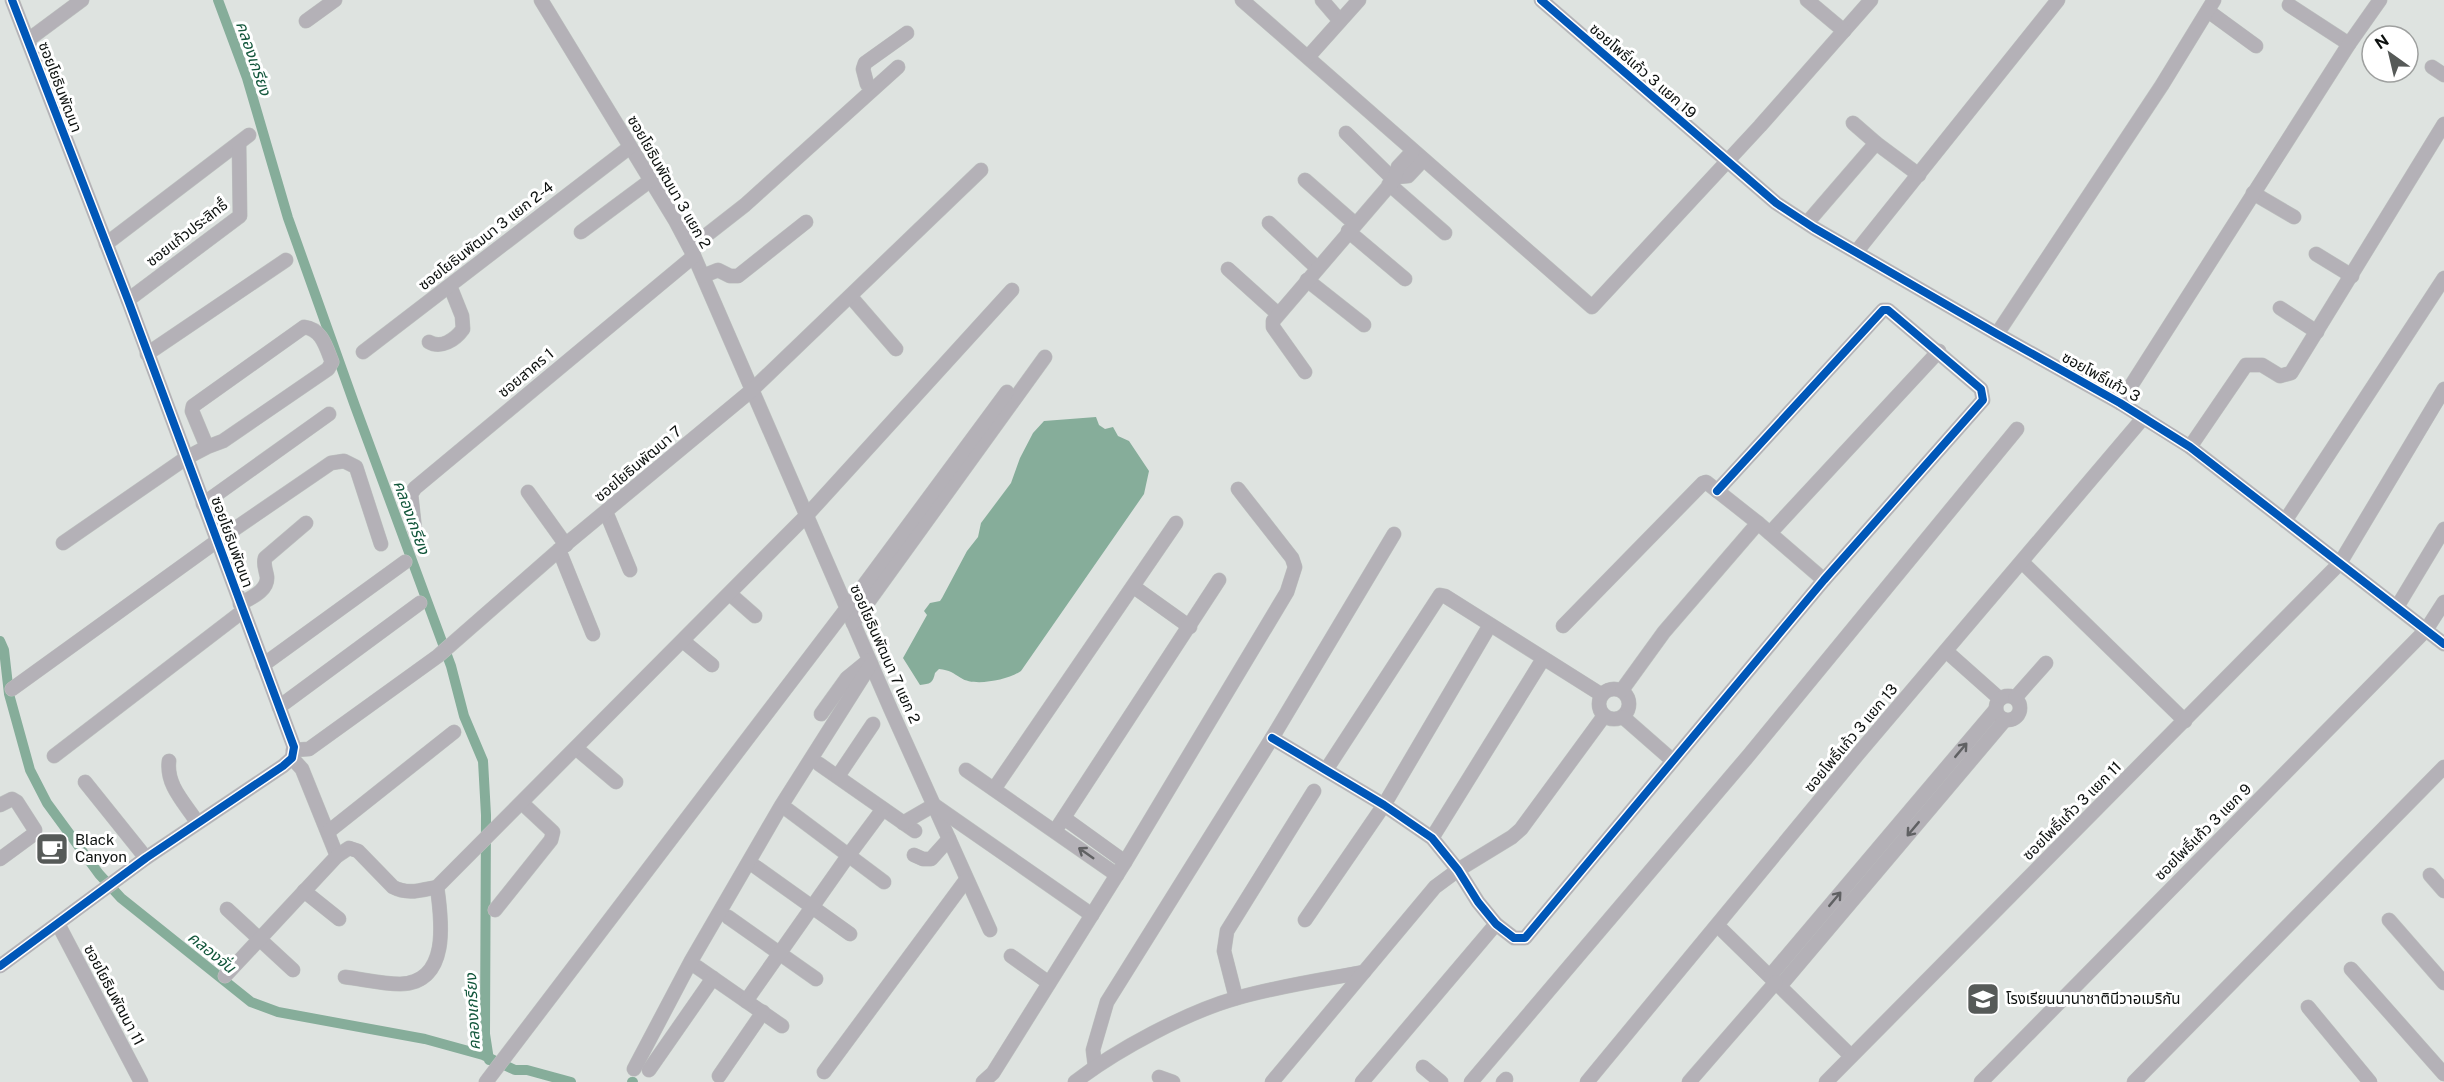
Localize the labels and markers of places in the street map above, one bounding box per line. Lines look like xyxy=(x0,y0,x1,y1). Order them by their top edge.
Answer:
cafe icon: Black Canyon xyxy=(34,831,70,867)
place label: Black Canyon xyxy=(75,831,127,865)
school or university icon: โรงเรียนนานาชาตินีวาอเมริกัน xyxy=(1965,981,2001,1017)
place label: โรงเรียนนานาชาตินีวาอเมริกัน xyxy=(2006,990,2180,1007)

